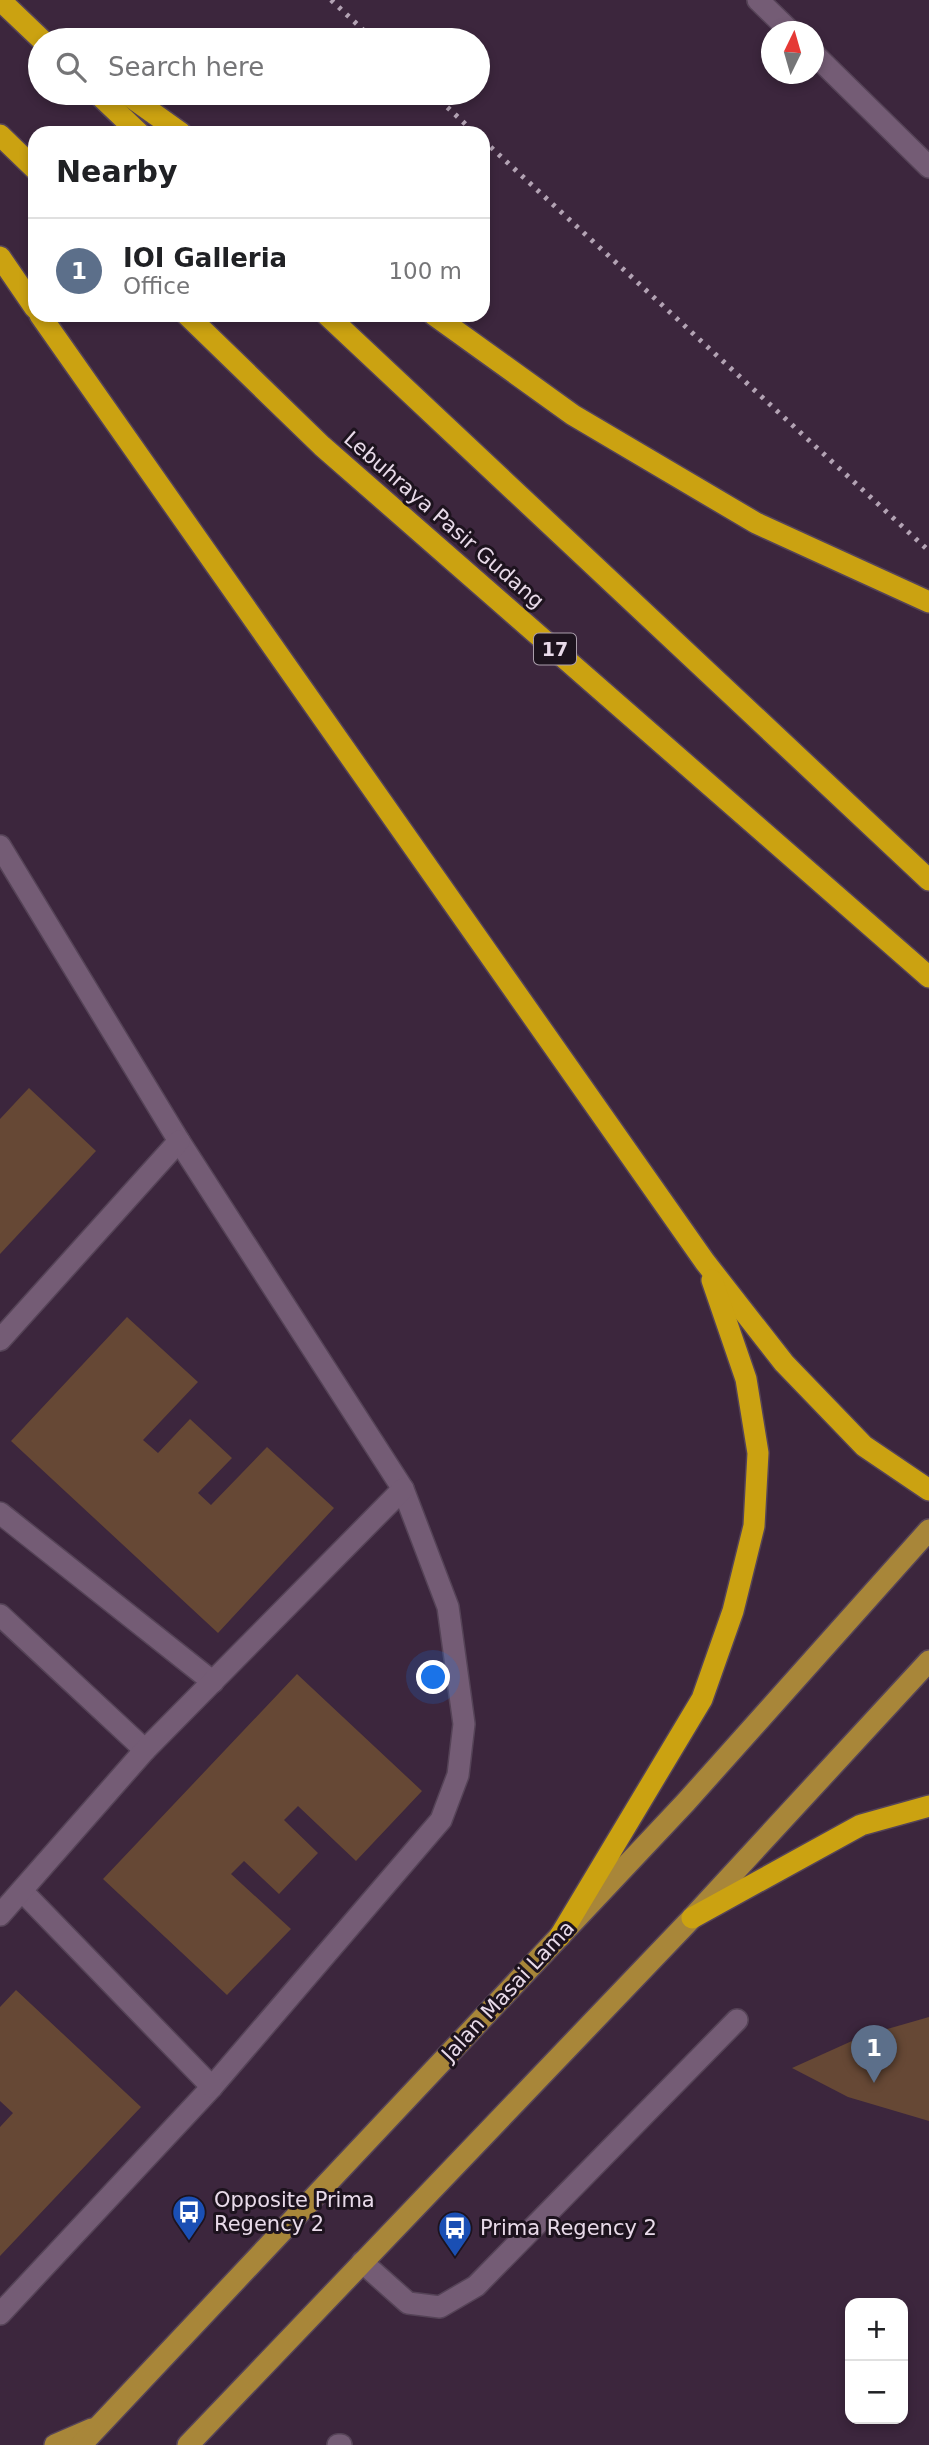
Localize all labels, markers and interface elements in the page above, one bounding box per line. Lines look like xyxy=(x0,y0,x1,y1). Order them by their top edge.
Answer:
north arrow xyxy=(761,21,824,84)
search box xyxy=(28,28,490,105)
icon: search xyxy=(52,48,90,86)
text: Search here xyxy=(108,52,264,82)
text: Nearby xyxy=(56,154,178,189)
text: IOI Galleria xyxy=(123,243,287,273)
text: 1 xyxy=(71,258,87,284)
text: 100 m xyxy=(388,258,462,284)
text: Office xyxy=(123,273,190,299)
street label: Lebuhraya Pasir Gudang xyxy=(339,427,549,613)
road number: 17 xyxy=(534,634,576,664)
your location xyxy=(416,1660,450,1694)
street label: Jalan Masai Lama xyxy=(435,1916,579,2068)
pin: 1 xyxy=(851,2025,897,2083)
place label: Opposite Prima Regency 2 xyxy=(214,2188,375,2236)
bus stop icon: Opposite Prima Regency 2 xyxy=(170,2193,208,2242)
bus stop icon: Prima Regency 2 xyxy=(436,2209,474,2258)
place label: Prima Regency 2 xyxy=(480,2216,657,2240)
map controls xyxy=(845,2298,908,2424)
button: + xyxy=(845,2298,908,2361)
button: − xyxy=(845,2361,908,2424)

